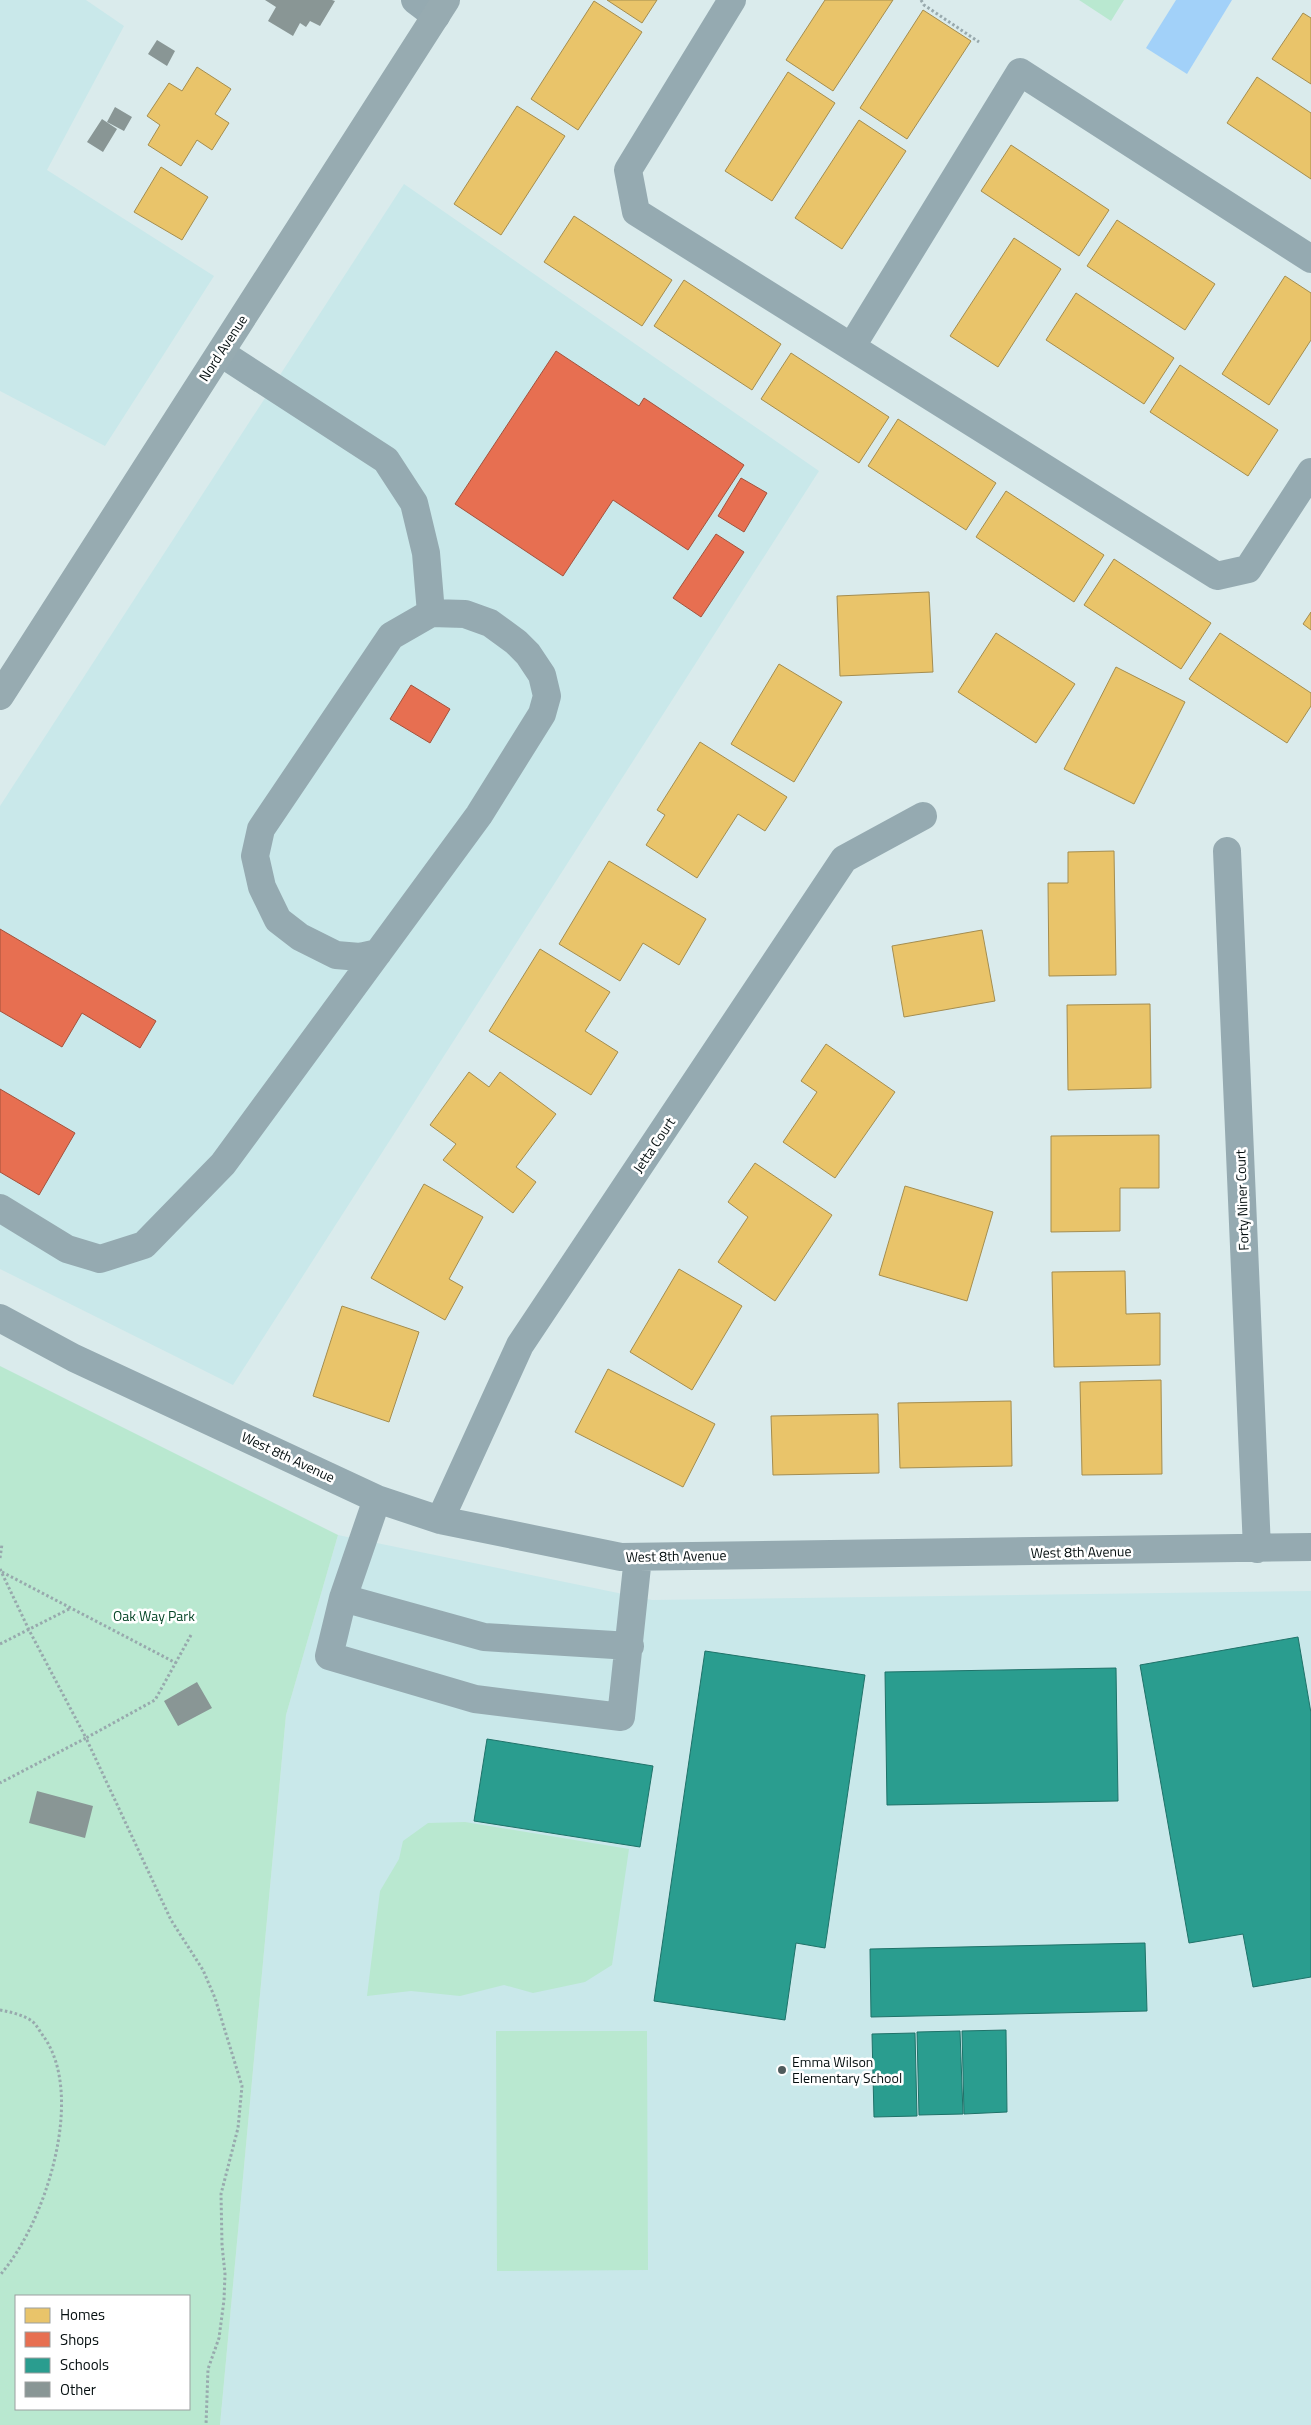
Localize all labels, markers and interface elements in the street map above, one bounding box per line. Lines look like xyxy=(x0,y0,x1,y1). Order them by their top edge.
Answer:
street label: Nord Avenue xyxy=(193,310,252,385)
street label: Jetta Court xyxy=(627,1113,680,1177)
street label: Forty Niner Court xyxy=(1229,1149,1254,1251)
street label: West 8th Avenue xyxy=(238,1426,338,1487)
street label: West 8th Avenue xyxy=(1030,1540,1132,1563)
street label: West 8th Avenue xyxy=(625,1544,727,1567)
park label: Oak Way Park xyxy=(113,1605,195,1626)
place label: Emma Wilson Elementary School xyxy=(792,2051,902,2088)
marker: Emma Wilson Elementary School xyxy=(776,2064,788,2076)
legend xyxy=(15,2295,190,2410)
text: Homes xyxy=(60,2303,105,2326)
text: Shops xyxy=(60,2328,99,2351)
text: Schools xyxy=(60,2353,109,2376)
text: Other xyxy=(60,2378,96,2401)

